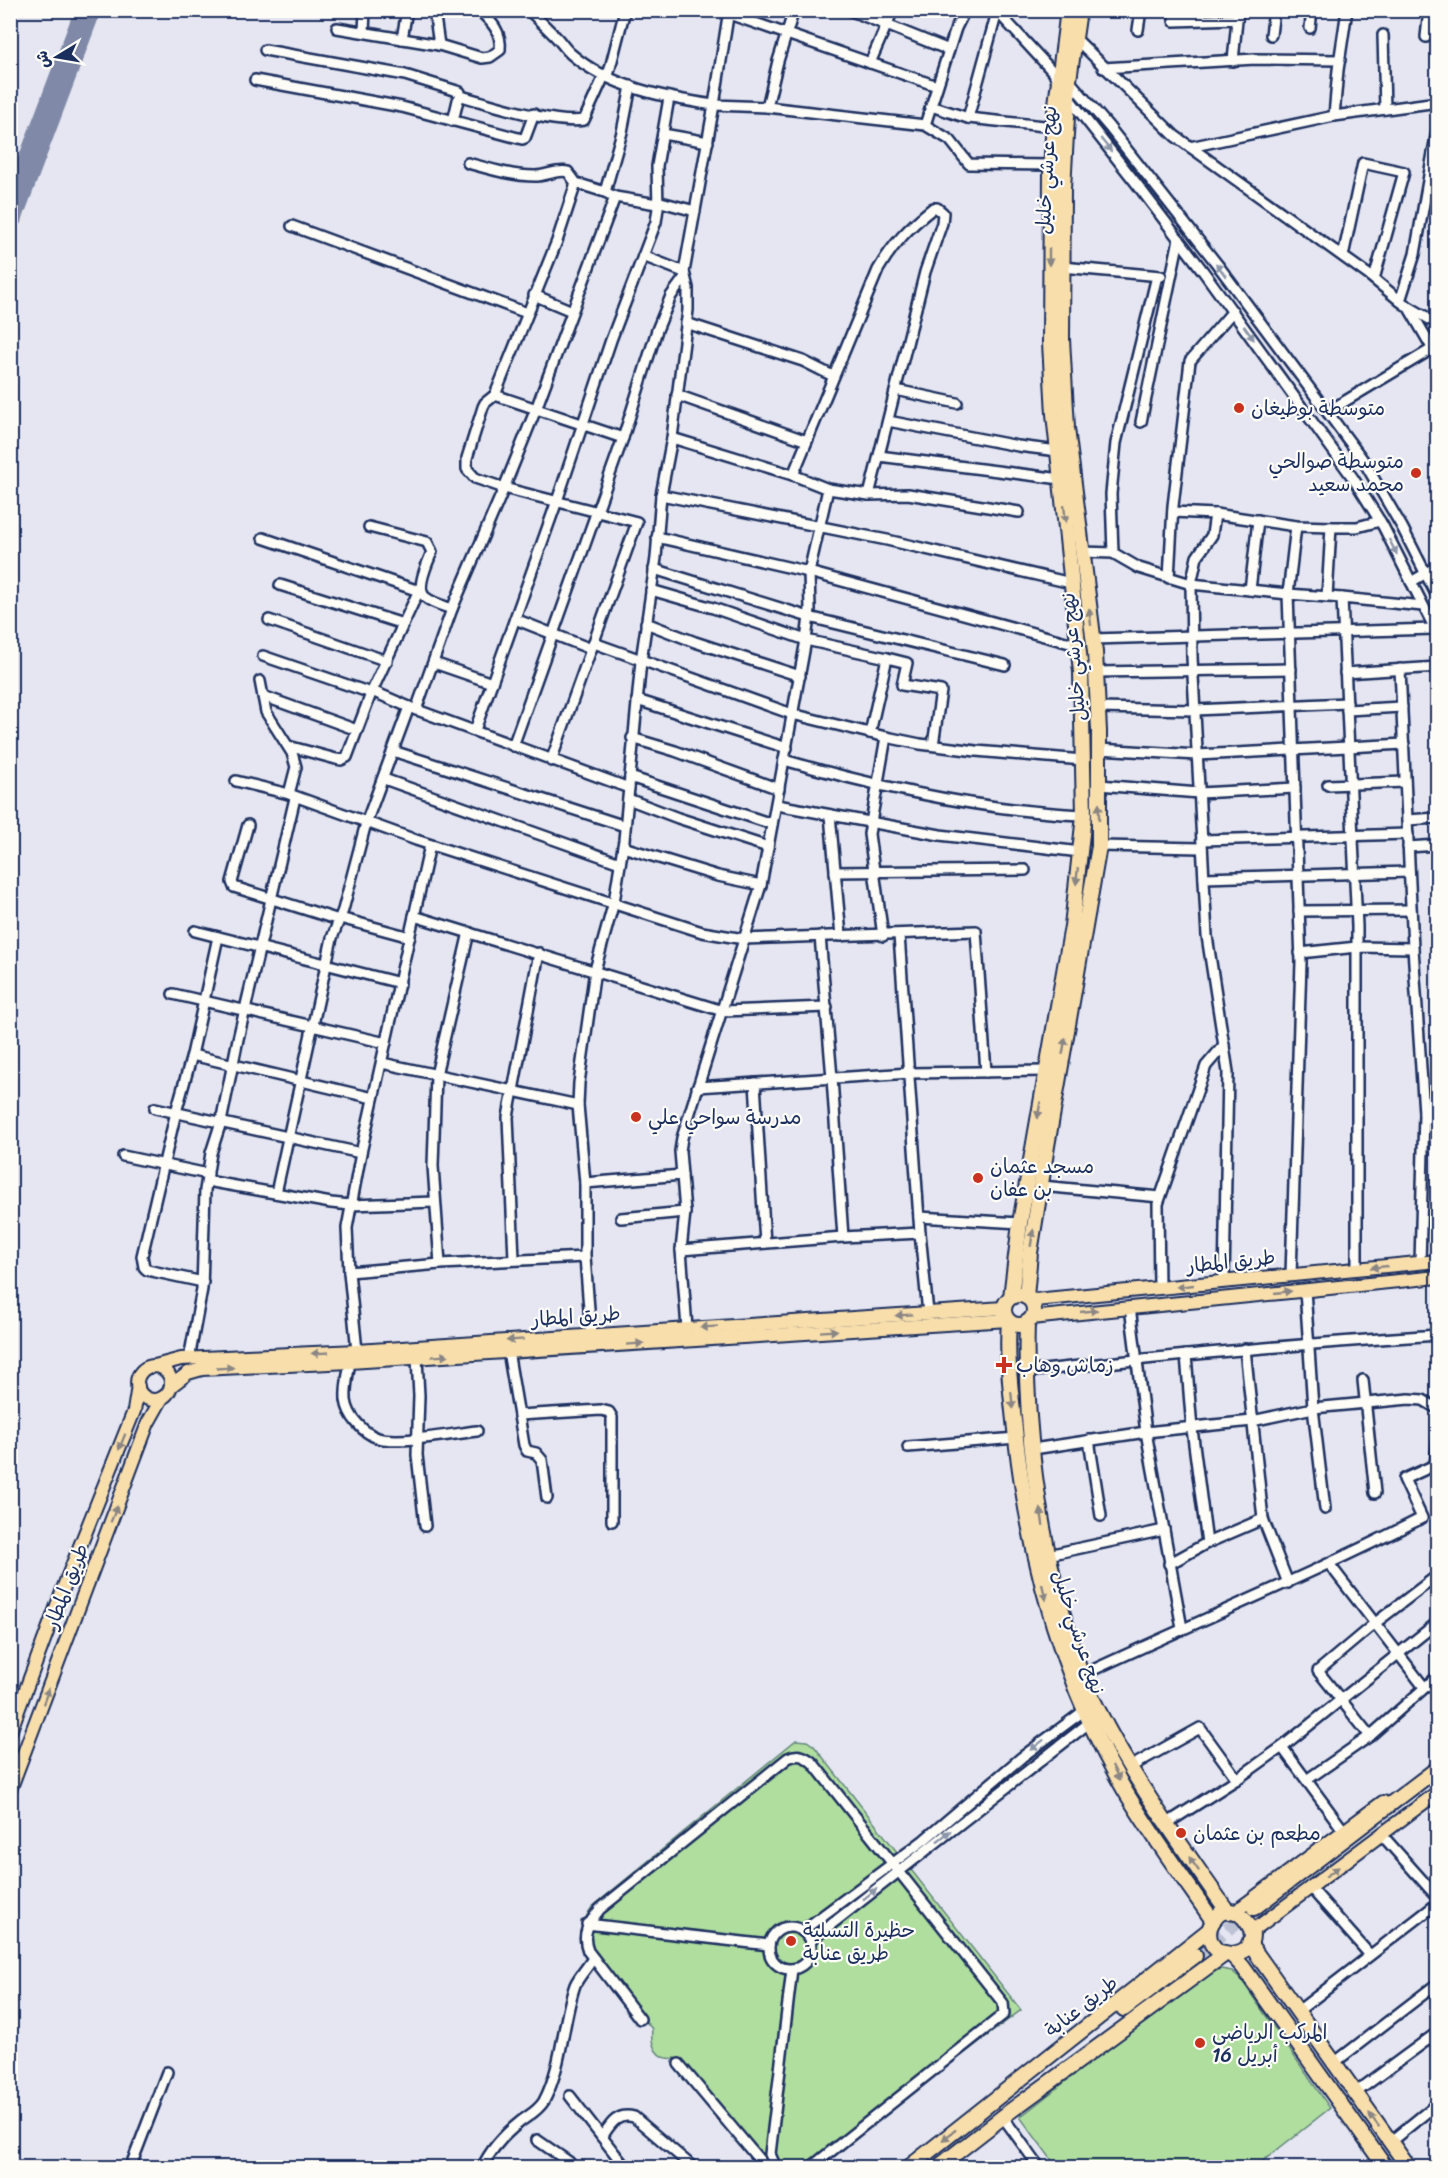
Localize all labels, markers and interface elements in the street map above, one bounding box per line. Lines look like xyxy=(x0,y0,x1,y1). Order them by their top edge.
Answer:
north arrow xyxy=(27,27,87,87)
text: ش xyxy=(27,48,59,71)
street label: نهج عرشي خليل xyxy=(1026,105,1067,235)
one-way arrow xyxy=(1099,137,1111,152)
one-way arrow xyxy=(1044,248,1054,267)
one-way arrow xyxy=(1215,262,1227,278)
one-way arrow xyxy=(1243,325,1255,341)
place label: متوسطة بوطيغان xyxy=(1251,391,1385,426)
marker: متوسطة بوطيغان xyxy=(1232,401,1246,415)
place label: متوسطة صوالحي محمد سعيد xyxy=(1269,444,1404,502)
marker: متوسطة صوالحي محمد سعيد xyxy=(1409,466,1423,480)
one-way arrow xyxy=(1060,505,1070,524)
one-way arrow xyxy=(1388,538,1398,555)
street label: نهج عرشي خليل xyxy=(1050,591,1097,723)
one-way arrow xyxy=(1086,608,1095,627)
one-way arrow xyxy=(1094,803,1104,822)
one-way arrow xyxy=(1072,867,1082,886)
one-way arrow xyxy=(1060,1036,1069,1055)
place label: مدرسة سواحي علي xyxy=(648,1100,802,1135)
one-way arrow xyxy=(1035,1101,1044,1120)
marker: مدرسة سواحي علي xyxy=(629,1110,643,1124)
place label: مسجد عثمان بن عفان xyxy=(990,1149,1094,1207)
marker: مسجد عثمان بن عفان xyxy=(971,1171,985,1185)
one-way arrow xyxy=(1028,1229,1037,1248)
street label: طريق المطار xyxy=(1183,1239,1277,1284)
one-way arrow xyxy=(1370,1262,1389,1272)
one-way arrow xyxy=(1176,1281,1195,1290)
one-way arrow xyxy=(1274,1287,1293,1297)
street label: طريق المطار xyxy=(528,1296,622,1337)
one-way arrow xyxy=(1080,1306,1099,1316)
one-way arrow xyxy=(894,1310,913,1320)
one-way arrow xyxy=(700,1322,719,1332)
one-way arrow xyxy=(820,1327,839,1336)
one-way arrow xyxy=(505,1335,524,1345)
one-way arrow xyxy=(625,1339,644,1348)
one-way arrow xyxy=(311,1348,330,1357)
place label: زماش وهاب xyxy=(1016,1348,1114,1383)
one-way arrow xyxy=(431,1352,450,1361)
marker: زماش وهاب xyxy=(997,1358,1011,1372)
one-way arrow xyxy=(215,1364,234,1373)
one-way arrow xyxy=(1007,1391,1017,1410)
one-way arrow xyxy=(117,1433,127,1451)
one-way arrow xyxy=(110,1505,120,1523)
one-way arrow xyxy=(1038,1507,1047,1526)
street label: طريق المطار xyxy=(33,1538,99,1636)
street label: نهج عرشي خليل xyxy=(1042,1565,1115,1699)
one-way arrow xyxy=(1040,1583,1049,1601)
one-way arrow xyxy=(41,1687,51,1705)
one-way arrow xyxy=(1029,1739,1045,1752)
one-way arrow xyxy=(1111,1765,1121,1782)
place label: مطعم بن عثمان xyxy=(1193,1816,1321,1851)
marker: مطعم بن عثمان xyxy=(1174,1826,1188,1840)
one-way arrow xyxy=(935,1830,951,1842)
one-way arrow xyxy=(1188,1857,1200,1873)
one-way arrow xyxy=(1323,1866,1339,1878)
one-way arrow xyxy=(862,1887,878,1900)
place label: حظيرة التسلية طريق عنابة xyxy=(803,1913,915,1971)
marker: حظيرة التسلية طريق عنابة xyxy=(784,1934,798,1948)
street label: طريق عنابة xyxy=(1037,1966,1126,2047)
place label: المركب الرياضي 16 أبريل xyxy=(1212,2015,1328,2073)
marker: المركب الرياضي 16 أبريل xyxy=(1193,2036,1207,2050)
one-way arrow xyxy=(1369,2112,1381,2128)
one-way arrow xyxy=(941,2129,957,2142)

